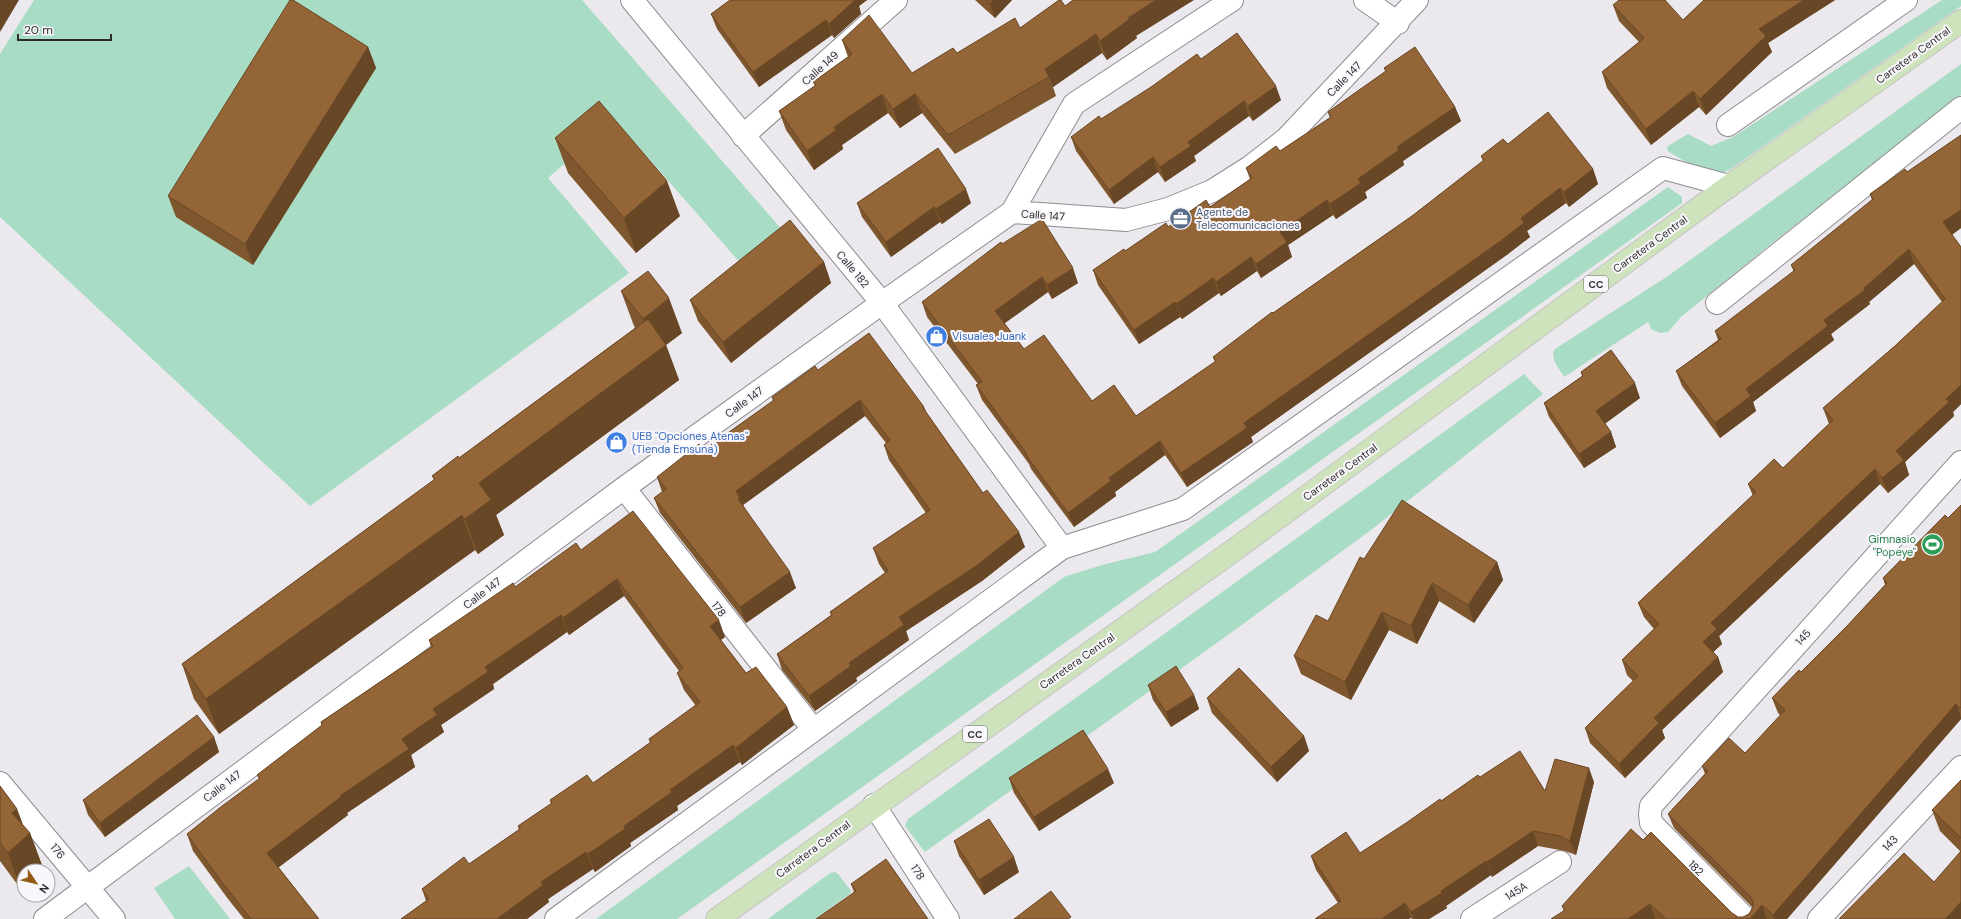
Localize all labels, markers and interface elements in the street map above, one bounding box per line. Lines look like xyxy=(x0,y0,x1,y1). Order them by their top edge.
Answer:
scale bar xyxy=(18,16,111,42)
text: 20 m xyxy=(24,22,53,38)
street label: Carretera Central xyxy=(1873,23,1953,87)
street label: Calle 149 xyxy=(799,48,841,88)
street label: Calle 147 xyxy=(1324,58,1364,100)
office icon: Agente de Telecomunicaciones xyxy=(1168,205,1194,231)
place label: Agente de Telecomunicaciones xyxy=(1196,205,1300,232)
street label: Calle 147 xyxy=(1021,206,1066,224)
street label: Carretera Central xyxy=(1610,212,1690,276)
street label: Calle 182 xyxy=(833,248,873,290)
road number: CC xyxy=(1584,276,1608,292)
shop icon: Visuales Juank xyxy=(923,323,949,349)
place label: Visuales Juank xyxy=(952,329,1027,343)
street label: Calle 147 xyxy=(722,383,766,421)
shop icon: UEB "Opciones Atenas" (Tienda Emsuna) xyxy=(604,429,630,455)
place label: UEB "Opciones Atenas" (Tienda Emsuna) xyxy=(632,429,748,456)
street label: Carretera Central xyxy=(1300,440,1380,504)
place label: Gimnasio "Popeye" xyxy=(1868,532,1916,559)
sports icon: Gimnasio "Popeye" xyxy=(1919,532,1945,558)
street label: Calle 147 xyxy=(460,574,504,612)
street label: 178 xyxy=(709,598,729,620)
street label: 145 xyxy=(1792,626,1814,648)
street label: Carretera Central xyxy=(1037,630,1117,692)
road number: CC xyxy=(963,726,987,742)
street label: Calle 147 xyxy=(200,767,244,805)
street label: Carretera Central xyxy=(773,817,853,881)
street label: 143 xyxy=(1879,832,1901,854)
street label: 176 xyxy=(48,840,69,862)
street label: 182 xyxy=(1685,857,1707,879)
street label: 178 xyxy=(908,862,928,882)
north arrow xyxy=(16,863,56,903)
street label: 145A xyxy=(1502,879,1530,903)
text: N xyxy=(36,881,52,896)

